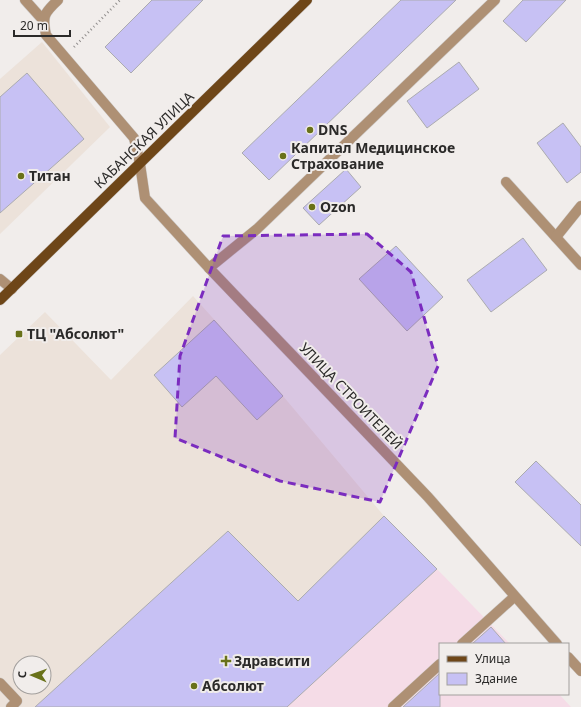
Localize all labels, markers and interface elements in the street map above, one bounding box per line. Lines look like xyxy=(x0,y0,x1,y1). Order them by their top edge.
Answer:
scale bar xyxy=(14,12,70,38)
text: 20 m xyxy=(20,17,48,34)
street label: КАБАНСКАЯ УЛИЦА xyxy=(90,87,198,192)
place label: DNS xyxy=(318,120,348,139)
marker: DNS xyxy=(305,125,315,135)
place label: Капитал Медицинское Страхование xyxy=(291,138,455,173)
marker: Капитал Медицинское Страхование xyxy=(278,151,288,161)
place label: Титан xyxy=(29,166,71,185)
marker: Титан xyxy=(16,171,26,181)
place label: Ozon xyxy=(320,197,356,216)
marker: Ozon xyxy=(307,202,317,212)
place label: ТЦ "Абсолют" xyxy=(27,324,124,343)
marker: ТЦ "Абсолют" xyxy=(14,329,24,339)
street label: УЛИЦА СТРОИТЕЛЕЙ xyxy=(296,338,407,453)
legend xyxy=(439,643,569,695)
text: Улица xyxy=(475,650,510,667)
place label: Здравсити xyxy=(234,651,310,670)
north arrow xyxy=(12,655,52,695)
marker: Здравсити xyxy=(221,656,231,666)
text: Здание xyxy=(475,670,518,687)
text: С xyxy=(14,671,29,678)
place label: Абсолют xyxy=(202,676,264,695)
marker: Абсолют xyxy=(189,681,199,691)

